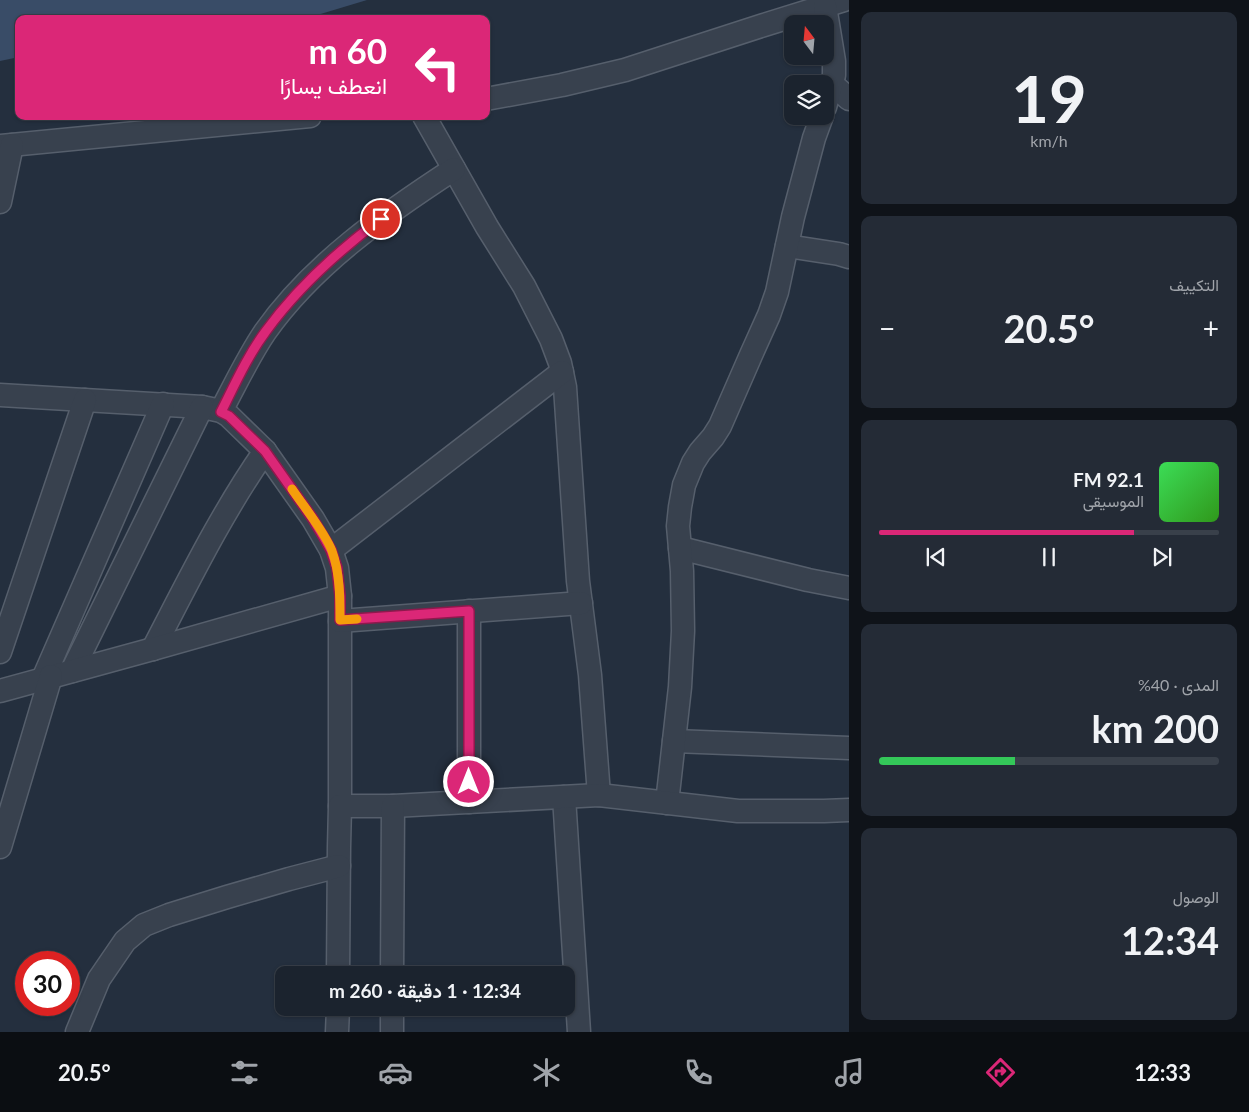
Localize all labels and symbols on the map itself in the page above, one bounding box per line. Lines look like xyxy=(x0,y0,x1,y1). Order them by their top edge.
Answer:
north arrow xyxy=(784,15,834,65)
pin xyxy=(360,198,402,240)
position arrow xyxy=(442,755,494,807)
speed limit sign: 30 xyxy=(15,951,80,1016)

